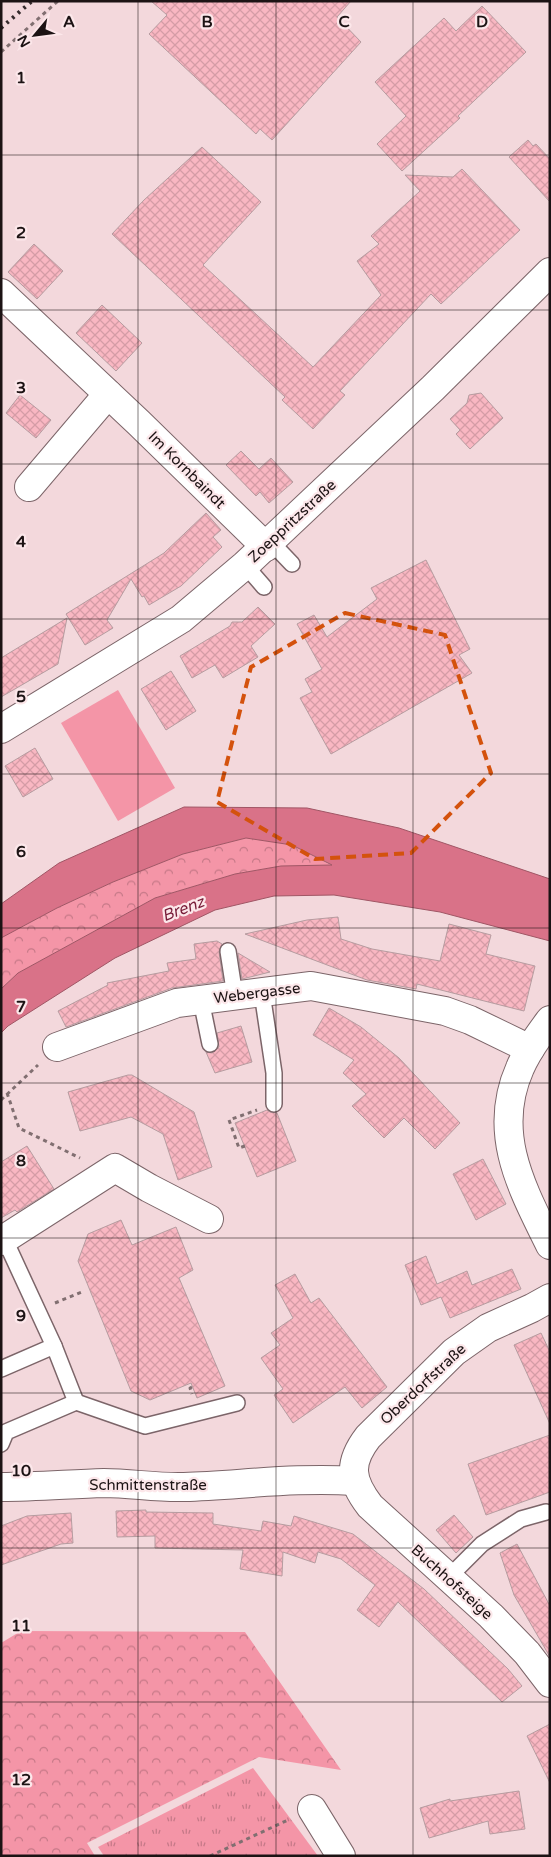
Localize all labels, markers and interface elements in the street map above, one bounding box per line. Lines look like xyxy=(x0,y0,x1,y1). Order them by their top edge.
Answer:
north arrow xyxy=(10,10,60,60)
text: A xyxy=(63,12,75,32)
text: B xyxy=(201,12,213,32)
text: C xyxy=(338,12,350,32)
text: D xyxy=(476,12,488,32)
text: N xyxy=(14,32,34,50)
text: 1 xyxy=(16,68,26,88)
text: 2 xyxy=(16,223,26,243)
text: 3 xyxy=(16,378,26,398)
street label: Im Kornbaindt xyxy=(145,428,230,513)
street label: Zoeppritzstraße xyxy=(244,476,340,566)
text: 4 xyxy=(16,532,26,552)
text: 5 xyxy=(16,687,26,707)
text: 6 xyxy=(16,842,26,862)
water label: Brenz xyxy=(159,891,209,926)
street label: Webergasse xyxy=(213,979,301,1007)
text: 7 xyxy=(16,997,26,1017)
text: 8 xyxy=(16,1151,26,1171)
text: 9 xyxy=(16,1306,26,1326)
street label: Oberdorfstraße xyxy=(377,1340,469,1428)
text: 10 xyxy=(11,1461,31,1481)
street label: Schmittenstraße xyxy=(89,1476,207,1494)
street label: Buchhofsteige xyxy=(408,1541,496,1623)
text: 11 xyxy=(11,1616,31,1636)
text: 12 xyxy=(11,1770,31,1790)

